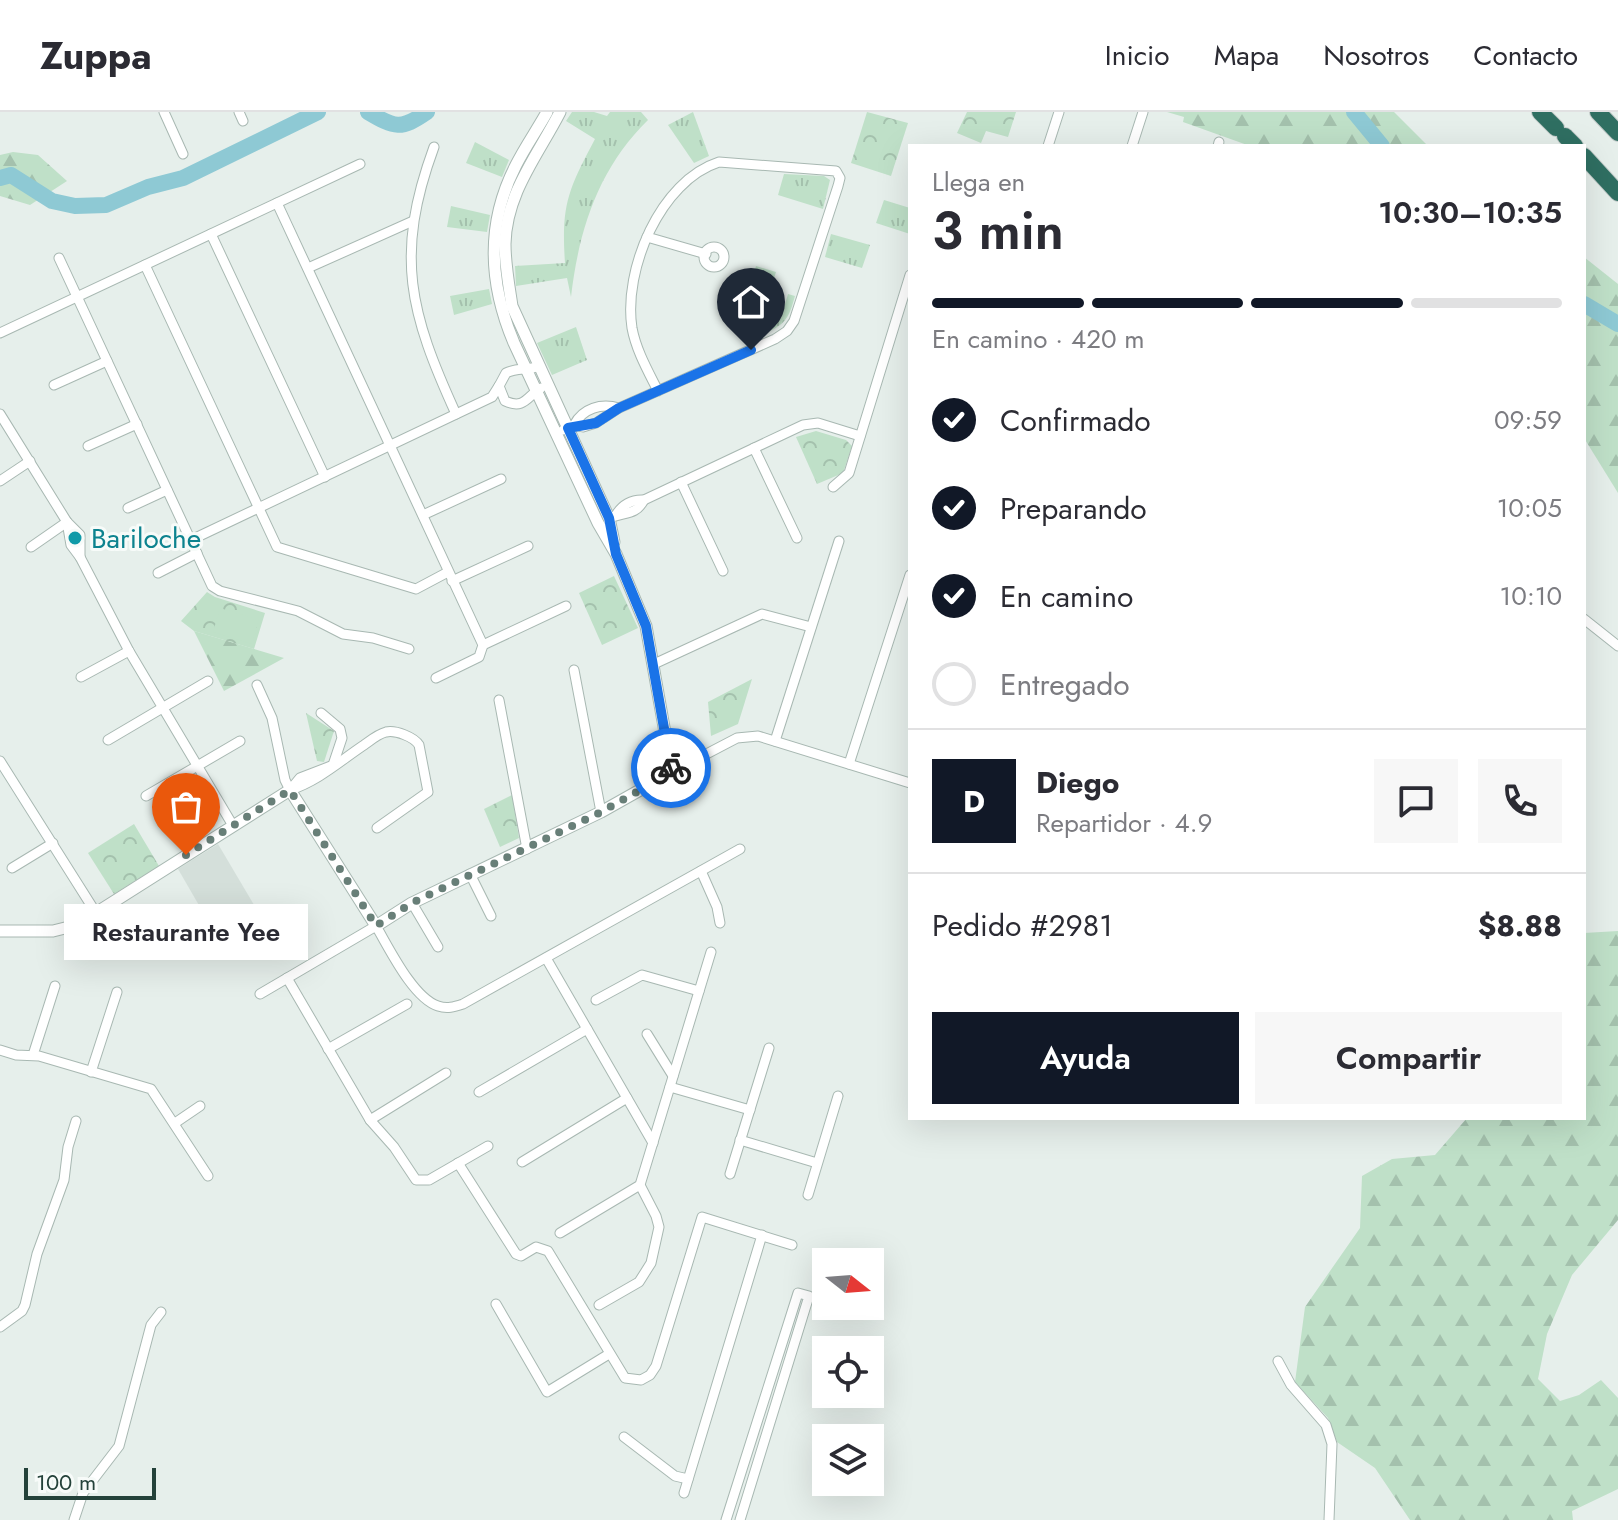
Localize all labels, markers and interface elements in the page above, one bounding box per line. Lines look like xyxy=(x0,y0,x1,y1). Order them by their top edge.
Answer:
text: Zuppa xyxy=(40,28,152,83)
text: Inicio xyxy=(1105,35,1170,76)
text: Mapa xyxy=(1214,35,1279,76)
text: Nosotros xyxy=(1323,35,1429,76)
text: Contacto xyxy=(1473,35,1578,76)
text: Llega en xyxy=(932,163,1025,201)
text: 10:30–10:35 xyxy=(1378,191,1562,234)
text: 3 min xyxy=(932,193,1064,269)
pin xyxy=(717,268,785,350)
icon: home xyxy=(729,280,773,324)
text: En camino · 420 m xyxy=(932,320,1145,358)
icon: check xyxy=(932,398,976,442)
text: Confirmado xyxy=(1000,399,1151,442)
text: 09:59 xyxy=(1494,401,1562,439)
icon: check xyxy=(932,486,976,530)
text: Preparando xyxy=(1000,487,1147,530)
text: 10:05 xyxy=(1497,489,1562,527)
place label: Bariloche xyxy=(91,518,201,559)
marker: Bariloche xyxy=(66,529,84,547)
icon: check xyxy=(932,574,976,618)
text: En camino xyxy=(1000,575,1133,618)
text: 10:10 xyxy=(1500,577,1562,615)
text: Entregado xyxy=(1000,663,1130,706)
courier xyxy=(631,728,711,808)
icon: bike xyxy=(649,746,693,790)
button: chat xyxy=(1374,759,1458,843)
button: phone xyxy=(1478,759,1562,843)
text: Diego xyxy=(1036,761,1119,804)
pin xyxy=(152,773,220,855)
text: D xyxy=(963,780,985,823)
icon: bag xyxy=(164,785,208,829)
text: Repartidor · 4.9 xyxy=(1036,804,1212,842)
callout: Restaurante Yee xyxy=(64,903,308,959)
text: Pedido #2981 xyxy=(932,904,1113,947)
text: $8.88 xyxy=(1478,904,1562,947)
text: Restaurante Yee xyxy=(92,913,280,951)
button: Ayuda xyxy=(932,1012,1239,1104)
button: Compartir xyxy=(1255,1012,1562,1104)
north arrow xyxy=(812,1248,884,1320)
map controls xyxy=(812,1248,884,1496)
button: locate xyxy=(812,1336,884,1408)
button: layers xyxy=(812,1424,884,1496)
scale bar xyxy=(24,1464,156,1500)
text: 100 m xyxy=(36,1466,96,1498)

